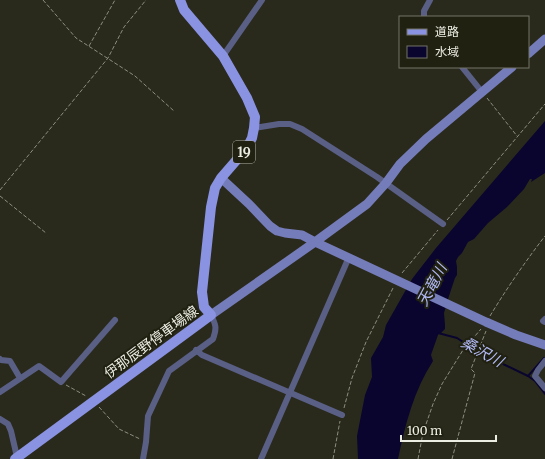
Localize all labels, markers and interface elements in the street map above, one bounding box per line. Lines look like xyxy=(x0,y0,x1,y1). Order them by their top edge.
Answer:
legend xyxy=(399,16,529,68)
text: 道路 xyxy=(435,24,459,39)
text: 水域 xyxy=(435,44,459,59)
road number: 19 xyxy=(233,141,255,163)
water label: 天竜川 xyxy=(413,259,451,309)
street label: 伊那辰野停車場線 xyxy=(100,302,202,382)
water label: 桑沢川 xyxy=(458,332,508,372)
scale bar xyxy=(401,417,496,443)
text: 100 m xyxy=(407,423,442,438)

